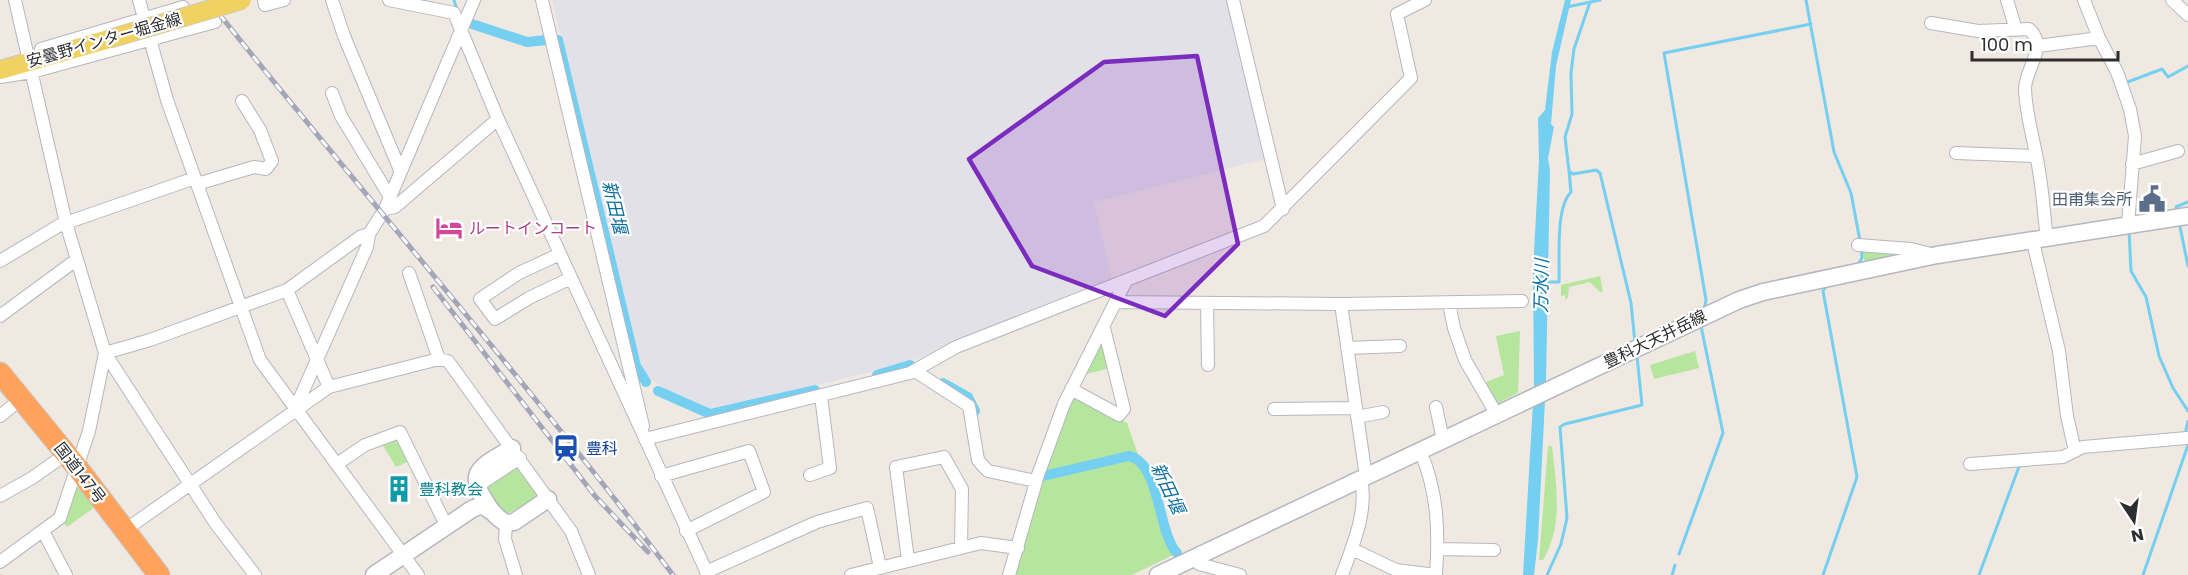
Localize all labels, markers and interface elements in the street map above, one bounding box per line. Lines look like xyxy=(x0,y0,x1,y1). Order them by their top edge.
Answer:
street label: 安曇野インター堀金線 xyxy=(24,7,184,73)
scale bar xyxy=(1972,24,2118,62)
text: 100 m xyxy=(1981,32,2033,57)
water label: 新田堰 xyxy=(597,178,634,239)
public building icon: 田甫集会所 xyxy=(2137,184,2167,214)
place label: 田甫集会所 xyxy=(2052,188,2132,211)
hotel icon: ルートインコート xyxy=(434,213,464,243)
place label: ルートインコート xyxy=(469,217,597,240)
water label: 万水川 xyxy=(1528,257,1554,313)
street label: 豊科大天井岳線 xyxy=(1600,304,1710,374)
station icon: 豊科 xyxy=(551,433,581,463)
place label: 豊科 xyxy=(586,437,618,460)
street label: 国道147号 xyxy=(49,438,111,508)
water label: 新田堰 xyxy=(1145,458,1192,520)
building icon: 豊科教会 xyxy=(384,474,414,504)
place label: 豊科教会 xyxy=(419,478,483,501)
north arrow xyxy=(2104,491,2164,551)
text: N xyxy=(2129,523,2146,548)

